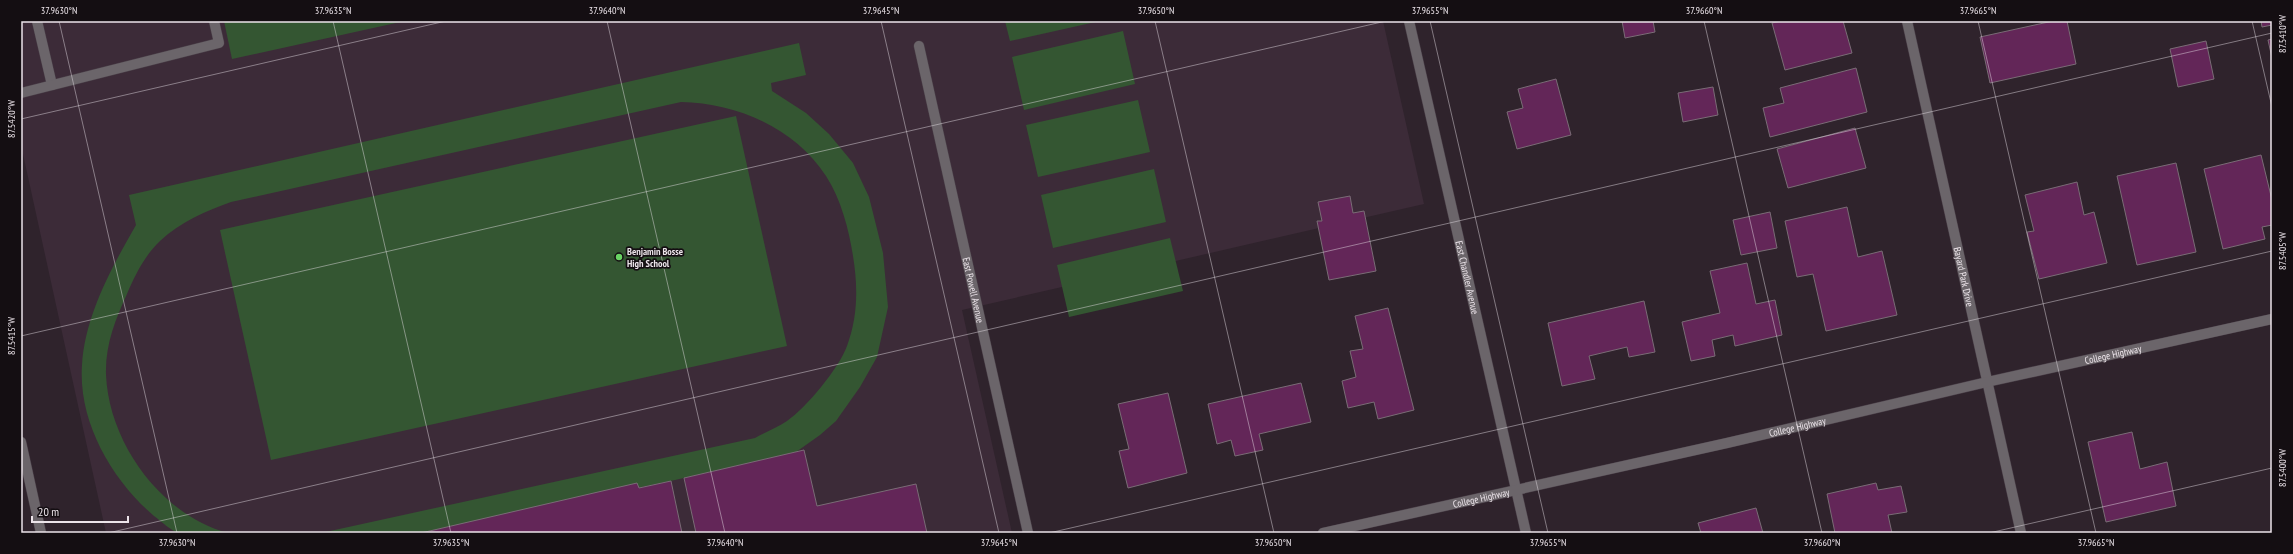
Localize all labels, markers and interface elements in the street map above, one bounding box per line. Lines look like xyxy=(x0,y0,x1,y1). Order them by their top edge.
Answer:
text: 37.9630°N xyxy=(41,4,77,17)
text: 37.9635°N xyxy=(315,4,351,17)
text: 37.9640°N xyxy=(589,4,625,17)
text: 37.9645°N xyxy=(863,4,899,17)
text: 37.9650°N xyxy=(1138,4,1174,17)
text: 37.9655°N xyxy=(1412,4,1448,17)
text: 37.9660°N xyxy=(1686,4,1722,17)
text: 37.9665°N xyxy=(1960,4,1996,17)
text: 87.5410°W xyxy=(2276,15,2289,53)
text: 87.5420°W xyxy=(5,100,18,138)
text: 87.5405°W xyxy=(2276,232,2289,270)
street label: East Chandler Avenue xyxy=(1452,240,1482,315)
place label: Benjamin Bosse High School xyxy=(627,245,683,270)
street label: Bayard Park Drive xyxy=(1951,246,1976,308)
marker: Benjamin Bosse High School xyxy=(614,252,624,262)
street label: East Powell Avenue xyxy=(959,256,987,324)
text: 87.5415°W xyxy=(5,317,18,355)
street label: College Highway xyxy=(2083,342,2143,367)
street label: College Highway xyxy=(1768,414,1827,440)
text: 87.5400°W xyxy=(2276,449,2289,487)
street label: College Highway xyxy=(1452,486,1511,511)
scale bar xyxy=(32,498,128,524)
text: 20 m xyxy=(38,504,59,519)
text: 37.9630°N xyxy=(159,536,195,549)
text: 37.9635°N xyxy=(433,536,469,549)
text: 37.9640°N xyxy=(707,536,743,549)
text: 37.9645°N xyxy=(981,536,1017,549)
text: 37.9650°N xyxy=(1255,536,1291,549)
text: 37.9655°N xyxy=(1530,536,1566,549)
text: 37.9660°N xyxy=(1804,536,1840,549)
text: 37.9665°N xyxy=(2078,536,2114,549)

